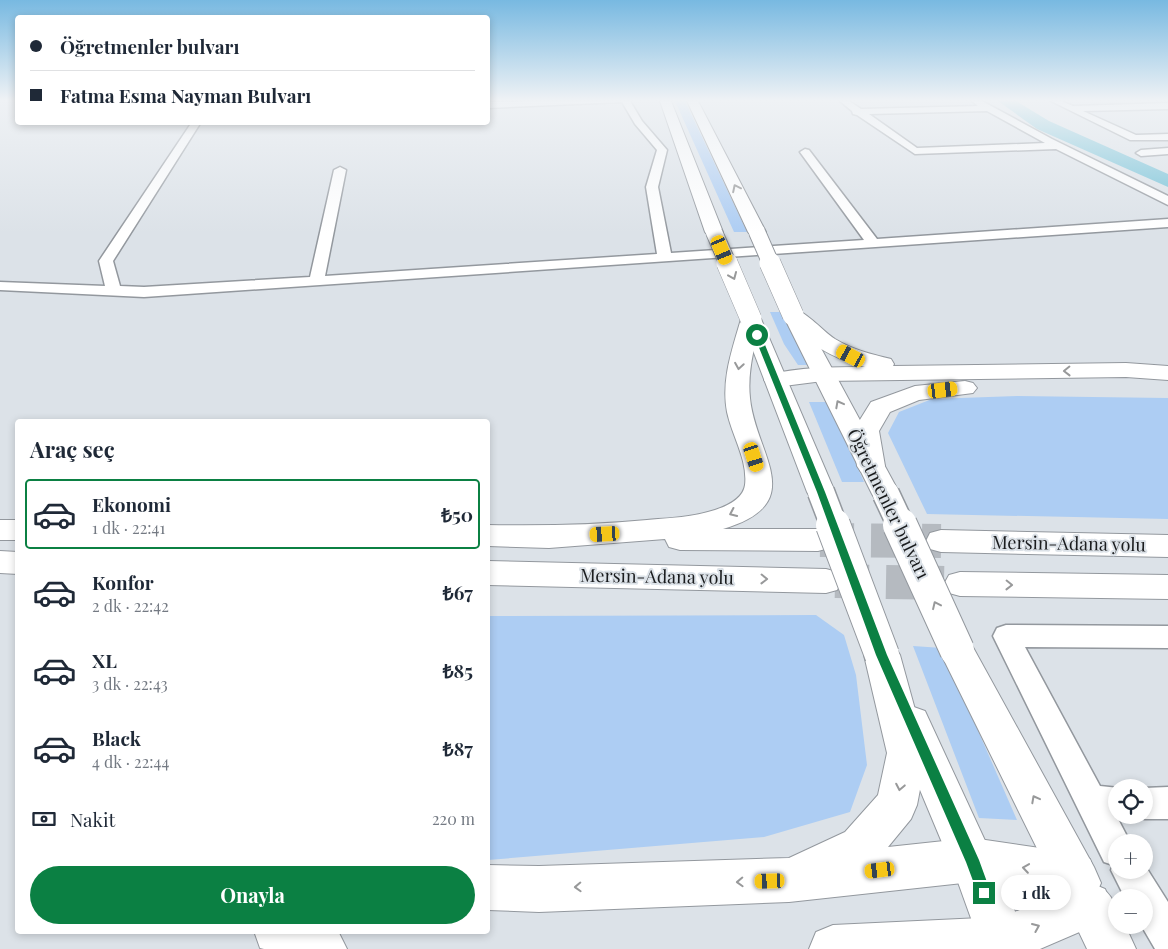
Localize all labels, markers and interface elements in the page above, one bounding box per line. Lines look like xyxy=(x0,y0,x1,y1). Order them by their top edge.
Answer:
text: Öğretmenler bulvarı xyxy=(60,33,239,59)
text: Fatma Esma Nayman Bulvarı xyxy=(60,82,311,108)
one-way arrow xyxy=(732,185,742,194)
car xyxy=(709,233,734,267)
one-way arrow xyxy=(726,271,737,280)
route start xyxy=(746,324,768,346)
car xyxy=(834,342,867,370)
one-way arrow xyxy=(734,362,744,371)
one-way arrow xyxy=(1063,366,1070,376)
car xyxy=(927,381,958,399)
one-way arrow xyxy=(835,400,845,409)
street label: Öğretmenler bulvarı xyxy=(842,424,936,583)
text: Araç seç xyxy=(30,434,115,464)
car xyxy=(742,440,765,474)
text: Ekonomi xyxy=(92,491,171,517)
icon: car xyxy=(32,492,77,537)
text: ₺50 xyxy=(441,501,473,527)
one-way arrow xyxy=(729,507,738,518)
text: 1 dk · 22:41 xyxy=(92,517,165,538)
car xyxy=(589,526,620,542)
street label: Mersin-Adana yolu xyxy=(992,530,1147,556)
street label: Mersin-Adana yolu xyxy=(580,563,735,589)
text: Konfor xyxy=(92,569,154,595)
icon: car xyxy=(32,570,77,615)
one-way arrow xyxy=(760,574,768,584)
text: ₺67 xyxy=(443,579,473,605)
one-way arrow xyxy=(1006,580,1013,590)
text: 2 dk · 22:42 xyxy=(92,595,169,616)
one-way arrow xyxy=(932,601,943,610)
text: XL xyxy=(92,647,117,673)
icon: car xyxy=(32,648,77,693)
text: ₺85 xyxy=(443,657,473,683)
text: 3 dk · 22:43 xyxy=(92,673,168,694)
text: Black xyxy=(92,725,141,751)
icon: car xyxy=(32,726,77,771)
text: ₺87 xyxy=(443,735,473,761)
text: 4 dk · 22:44 xyxy=(92,751,169,772)
map controls xyxy=(1108,779,1153,934)
button: locate xyxy=(1108,779,1153,824)
one-way arrow xyxy=(895,783,906,792)
one-way arrow xyxy=(1031,796,1041,805)
icon: cash xyxy=(30,805,58,833)
text: Nakit xyxy=(70,806,115,832)
text: 220 m xyxy=(432,808,475,829)
button: + xyxy=(1108,834,1153,879)
car xyxy=(864,861,895,879)
one-way arrow xyxy=(1022,863,1030,874)
button: Onayla xyxy=(30,866,475,924)
car xyxy=(754,873,785,889)
callout: 1 dk xyxy=(1002,876,1072,910)
one-way arrow xyxy=(736,877,744,887)
one-way arrow xyxy=(573,882,581,893)
route end xyxy=(973,882,995,904)
text: 1 dk xyxy=(1022,882,1050,903)
button: − xyxy=(1108,889,1153,934)
one-way arrow xyxy=(1031,923,1040,933)

